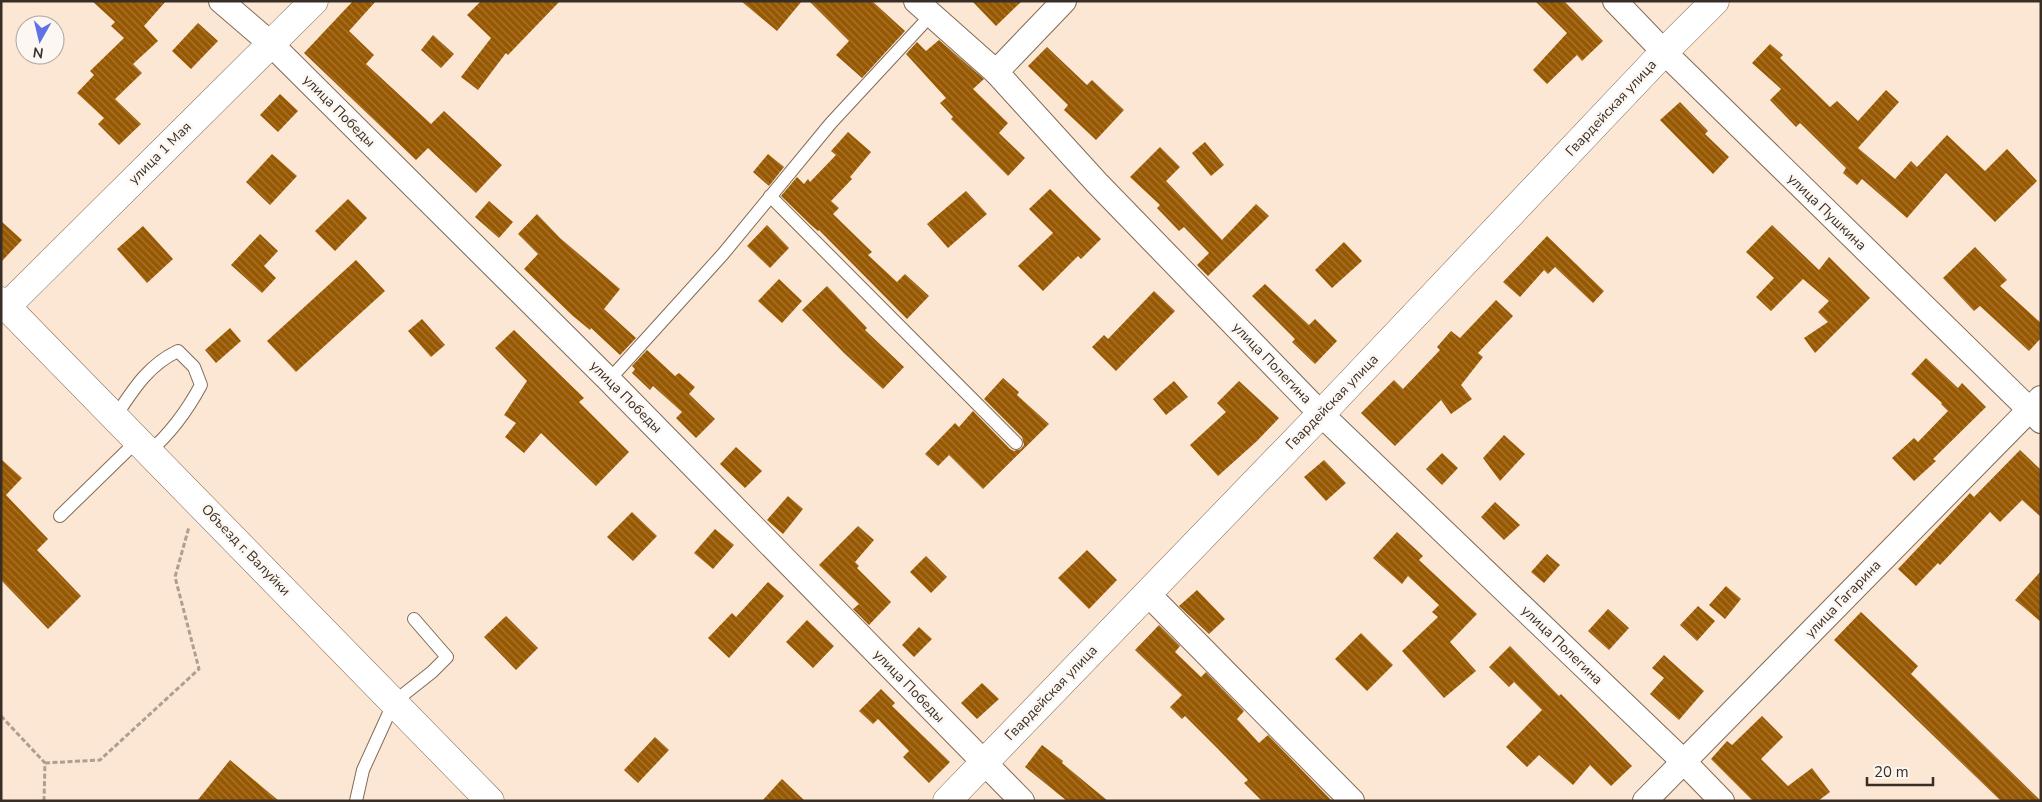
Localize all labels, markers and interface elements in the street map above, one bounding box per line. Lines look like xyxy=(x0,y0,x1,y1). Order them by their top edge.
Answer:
north arrow xyxy=(15,15,65,65)
text: N xyxy=(32,42,45,63)
street label: Гвардейская улица xyxy=(1561,56,1661,160)
street label: улица Победы xyxy=(299,71,379,151)
street label: улица 1 Мая xyxy=(124,117,196,189)
street label: улица Пушкина xyxy=(1783,169,1871,255)
street label: улица Полегина xyxy=(1228,318,1316,408)
street label: Гвардейская улица xyxy=(1281,350,1383,454)
street label: улица Победы xyxy=(586,357,666,437)
street label: Объезд г. Валуйки xyxy=(197,500,295,600)
street label: улица Гагарина xyxy=(1801,556,1885,642)
street label: улица Полегина xyxy=(1517,601,1607,689)
street label: Гвардейская улица xyxy=(1000,641,1102,745)
street label: улица Победы xyxy=(869,645,949,727)
scale bar xyxy=(1867,754,1933,786)
text: 20 m xyxy=(1874,762,1909,782)

